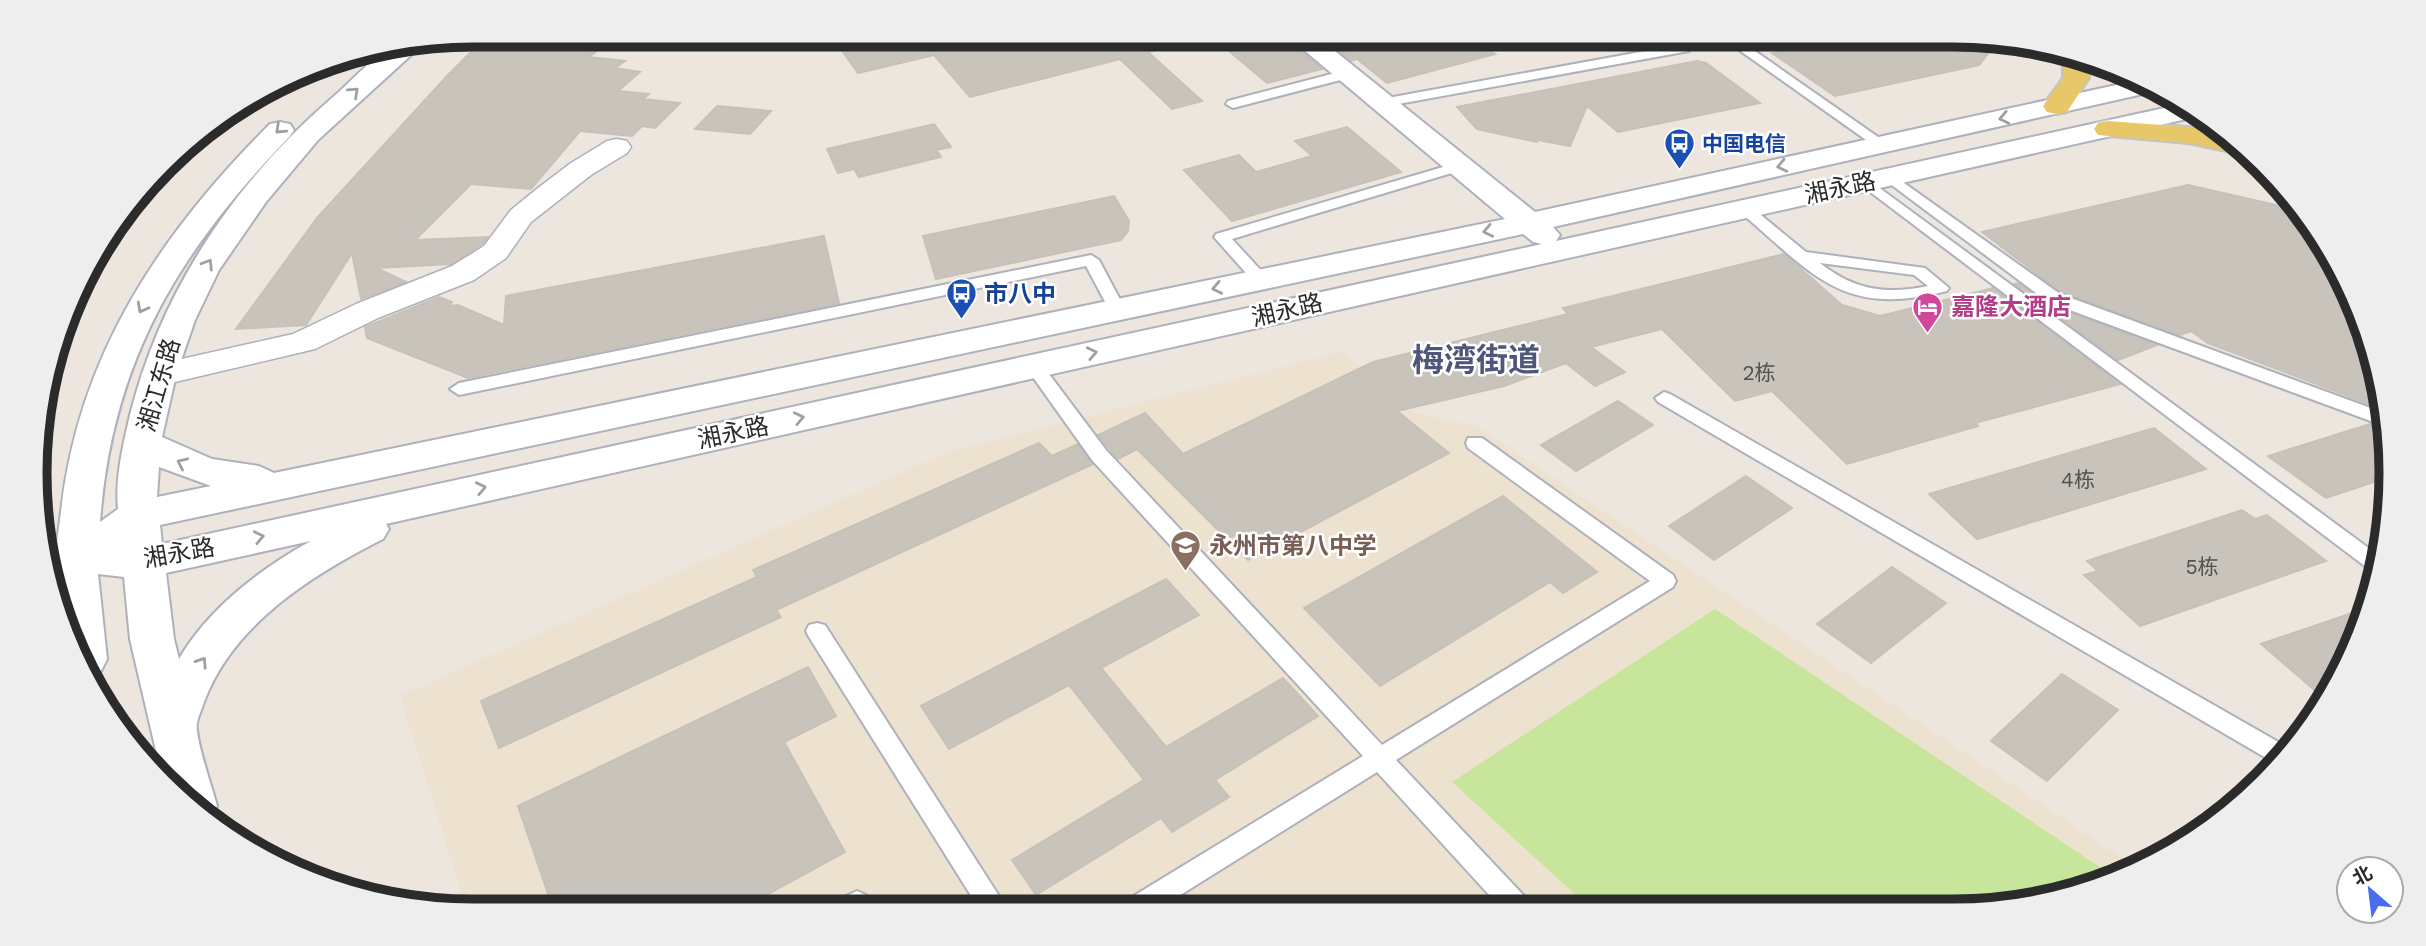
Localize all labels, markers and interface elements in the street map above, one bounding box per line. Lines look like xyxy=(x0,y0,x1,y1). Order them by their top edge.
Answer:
one-way arrow xyxy=(346,88,359,100)
one-way arrow xyxy=(1998,109,2010,124)
one-way arrow xyxy=(276,121,289,134)
bus stop icon: 中国电信 xyxy=(1662,126,1696,170)
place label: 中国电信 xyxy=(1702,131,1786,156)
one-way arrow xyxy=(1776,158,1788,173)
street label: 湘永路 xyxy=(1802,167,1878,209)
one-way arrow xyxy=(1482,223,1494,238)
one-way arrow xyxy=(199,259,212,272)
bus stop icon: 市八中 xyxy=(944,277,978,321)
place label: 市八中 xyxy=(984,280,1056,308)
one-way arrow xyxy=(1211,280,1223,295)
street label: 湘永路 xyxy=(1249,288,1325,332)
hotel icon: 嘉隆大酒店 xyxy=(1911,290,1945,334)
place label: 嘉隆大酒店 xyxy=(1951,293,2071,321)
one-way arrow xyxy=(137,301,150,313)
street label: 湘江东路 xyxy=(132,335,186,435)
district label: 梅湾街道 xyxy=(1412,341,1540,379)
one-way arrow xyxy=(1086,347,1098,362)
house number: 2栋 xyxy=(1742,360,1776,385)
street label: 湘永路 xyxy=(695,412,771,454)
one-way arrow xyxy=(793,412,805,426)
one-way arrow xyxy=(177,457,189,471)
house number: 4栋 xyxy=(2061,467,2095,492)
one-way arrow xyxy=(475,482,487,497)
school or university icon: 永州市第八中学 xyxy=(1169,529,1203,573)
one-way arrow xyxy=(253,531,265,546)
place label: 永州市第八中学 xyxy=(1209,532,1377,560)
street label: 湘永路 xyxy=(141,533,217,573)
house number: 5栋 xyxy=(2185,554,2219,579)
one-way arrow xyxy=(194,657,207,670)
north arrow xyxy=(2335,855,2405,925)
text: 北 xyxy=(2348,861,2376,890)

